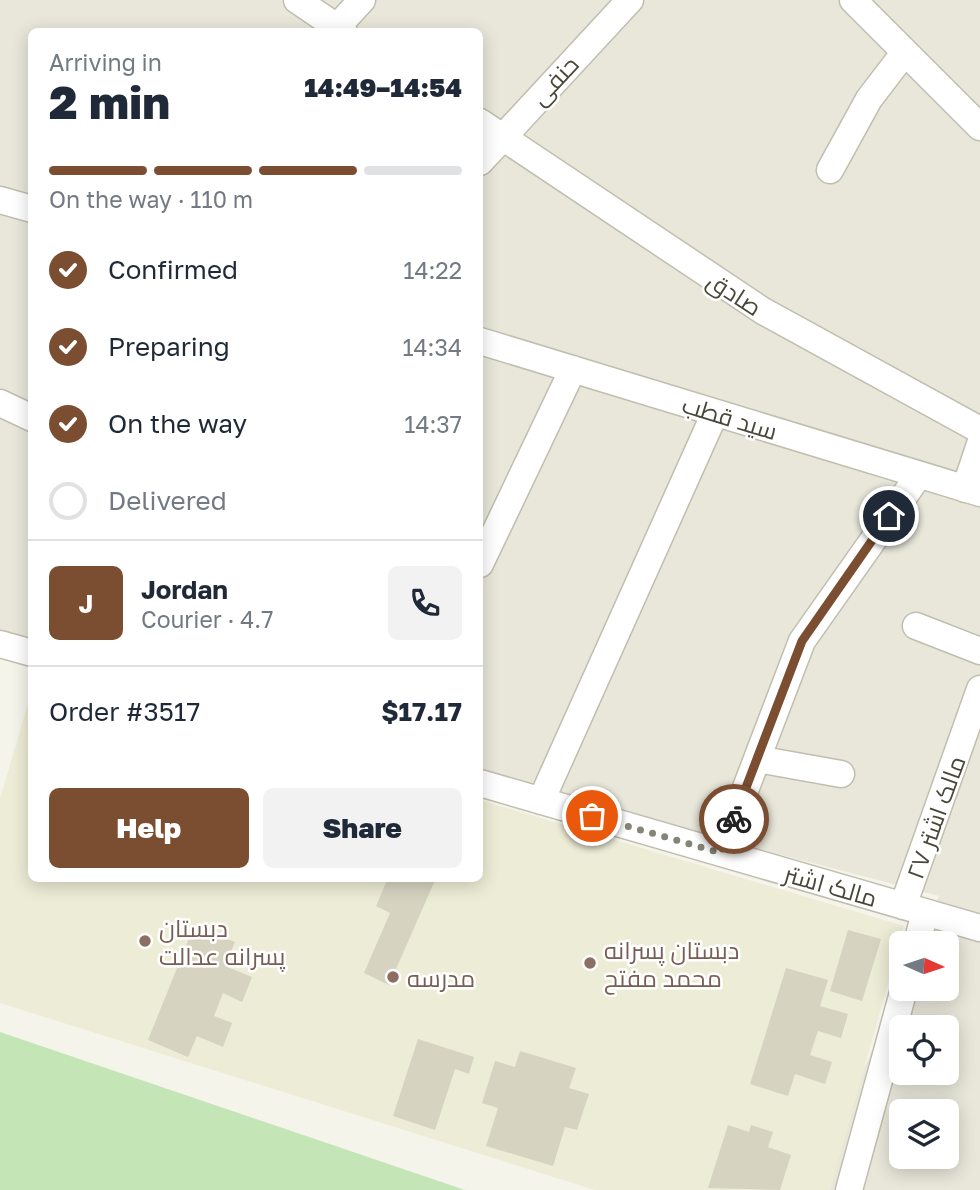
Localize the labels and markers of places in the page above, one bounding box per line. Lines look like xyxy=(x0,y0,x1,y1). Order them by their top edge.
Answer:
pin xyxy=(859,486,919,546)
pin xyxy=(562,786,622,846)
place label: دبستان پسرانه عدالت xyxy=(159,913,286,973)
marker: دبستان پسرانه عدالت xyxy=(137,933,153,949)
place label: دبستان پسرانه محمد مفتح xyxy=(604,935,739,995)
marker: دبستان پسرانه محمد مفتح xyxy=(582,955,598,971)
place label: مدرسه xyxy=(407,963,475,992)
marker: مدرسه xyxy=(385,969,401,985)

